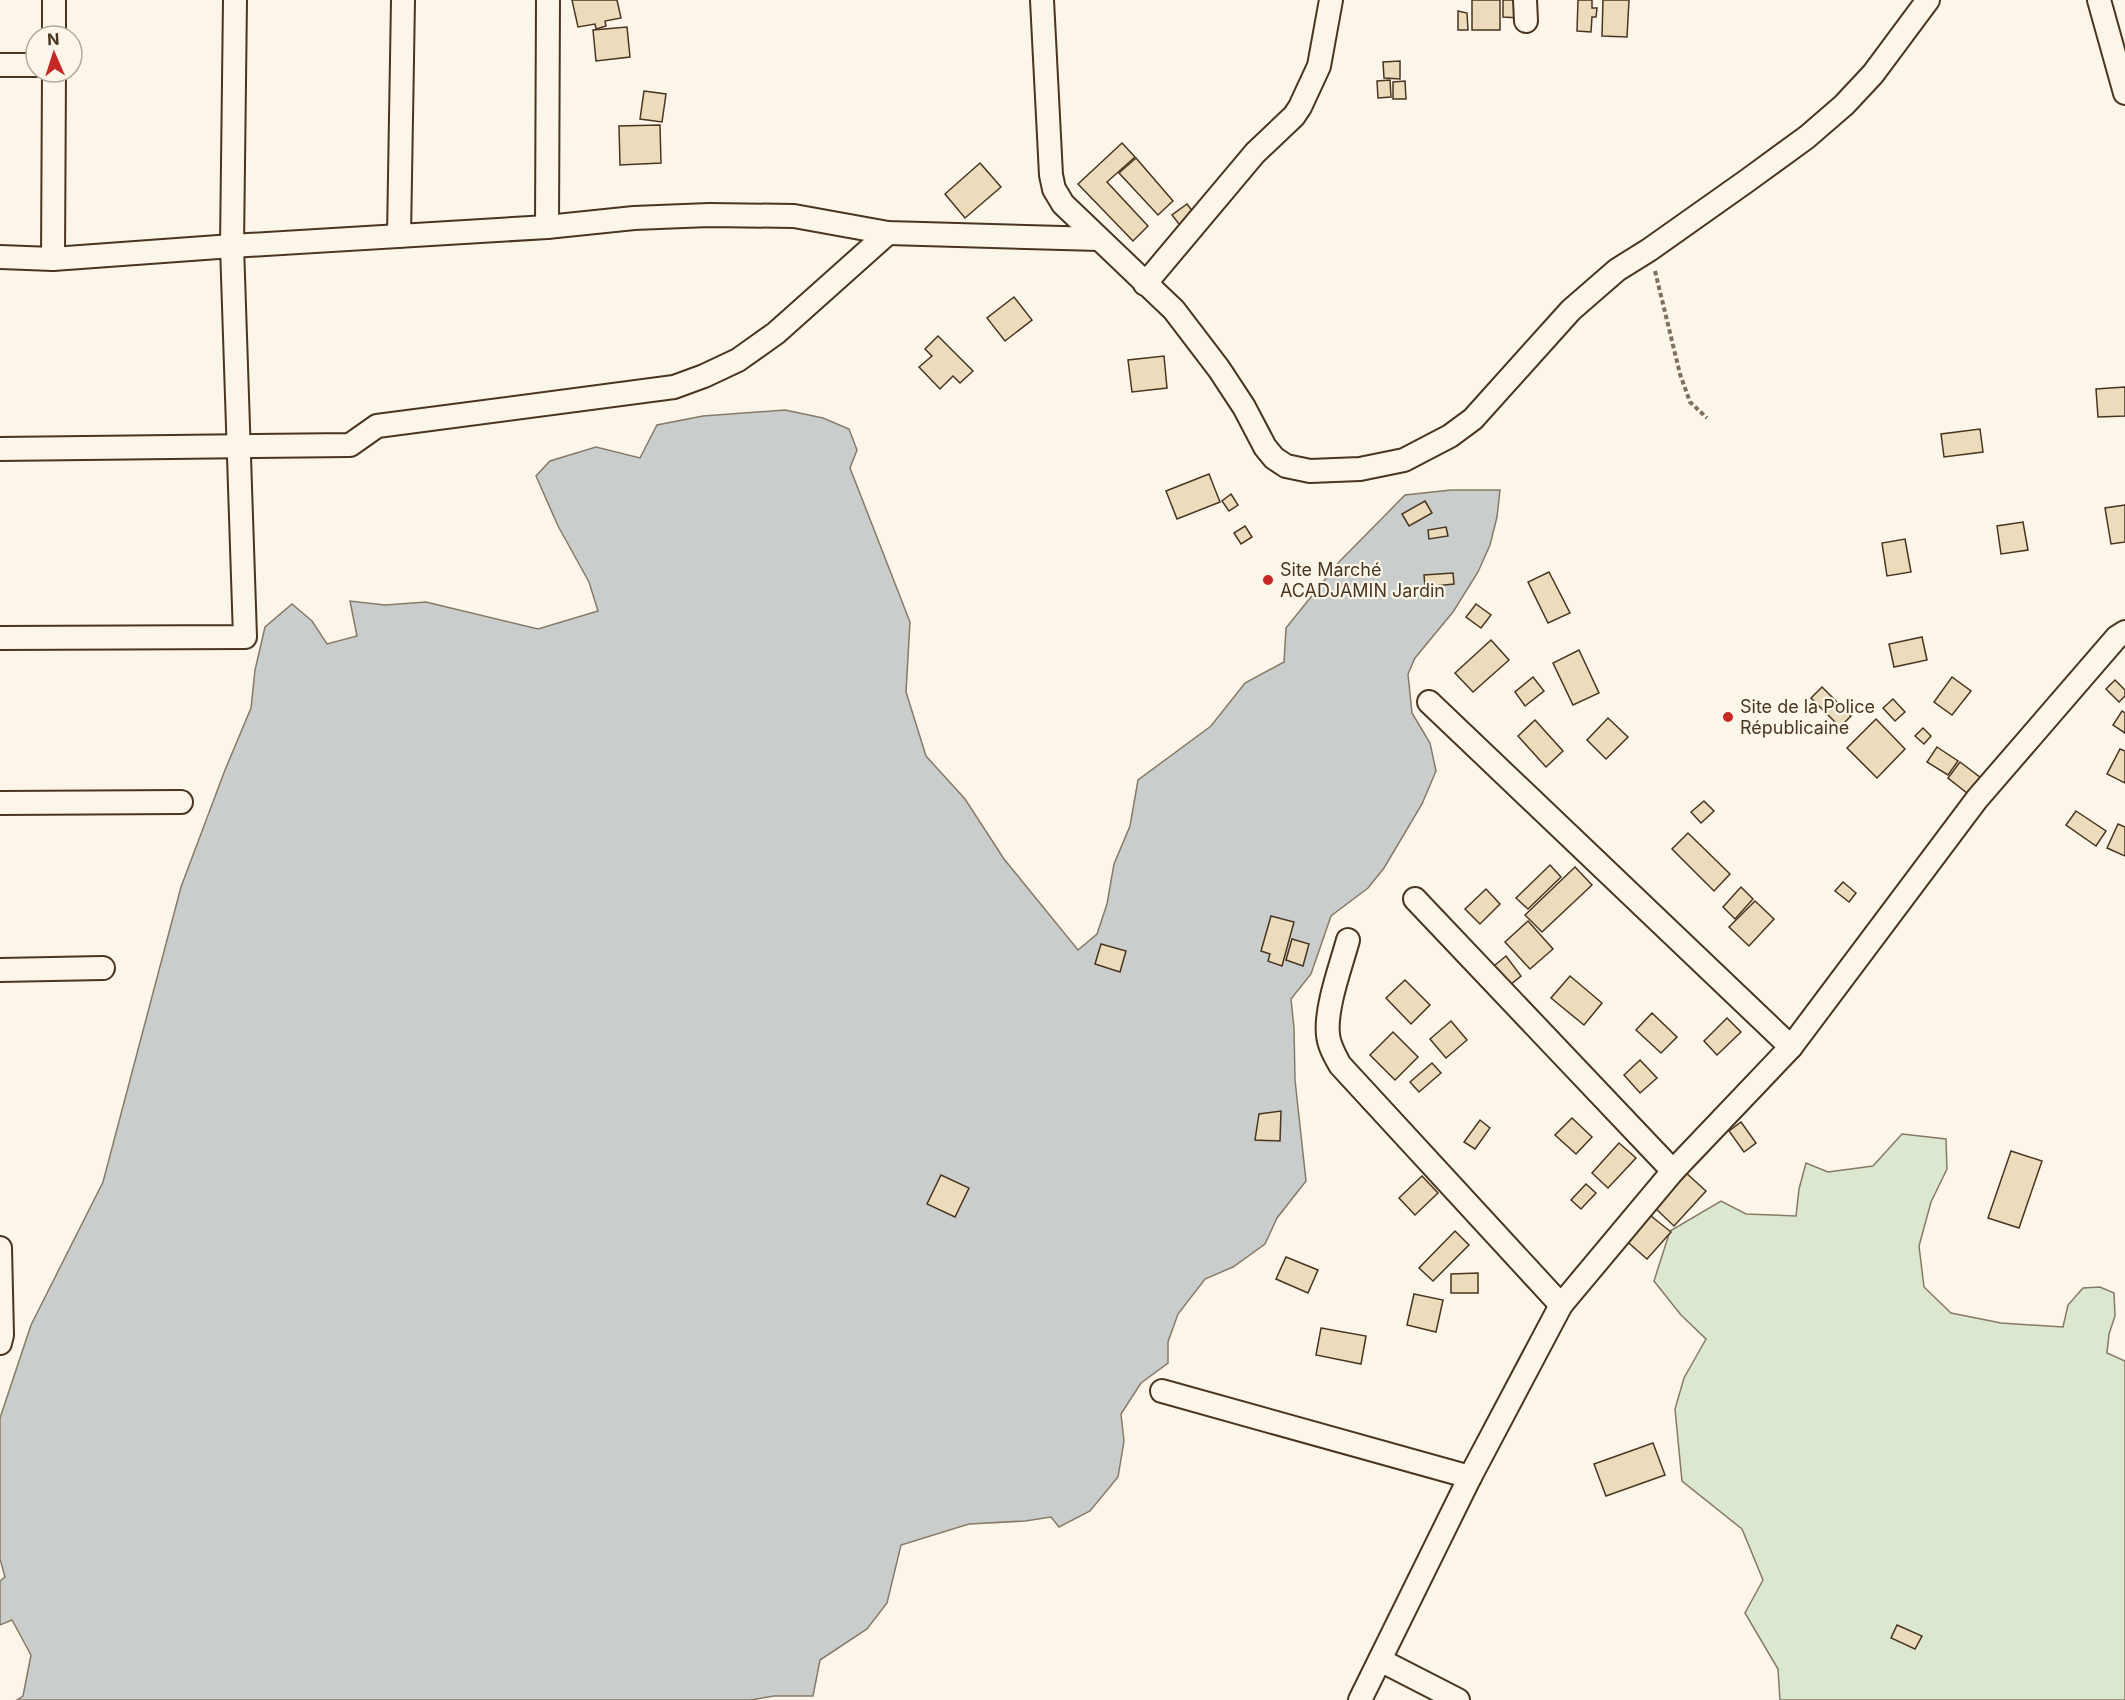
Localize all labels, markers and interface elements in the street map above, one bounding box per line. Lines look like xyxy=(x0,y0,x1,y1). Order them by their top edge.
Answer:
north arrow xyxy=(24,24,84,84)
text: N xyxy=(47,29,60,49)
place label: Site Marché ACADJAMIN Jardin xyxy=(1280,559,1445,601)
marker: Site Marché ACADJAMIN Jardin xyxy=(1261,573,1275,587)
place label: Site de la Police Républicaine xyxy=(1740,696,1875,738)
marker: Site de la Police Républicaine xyxy=(1721,710,1735,724)

